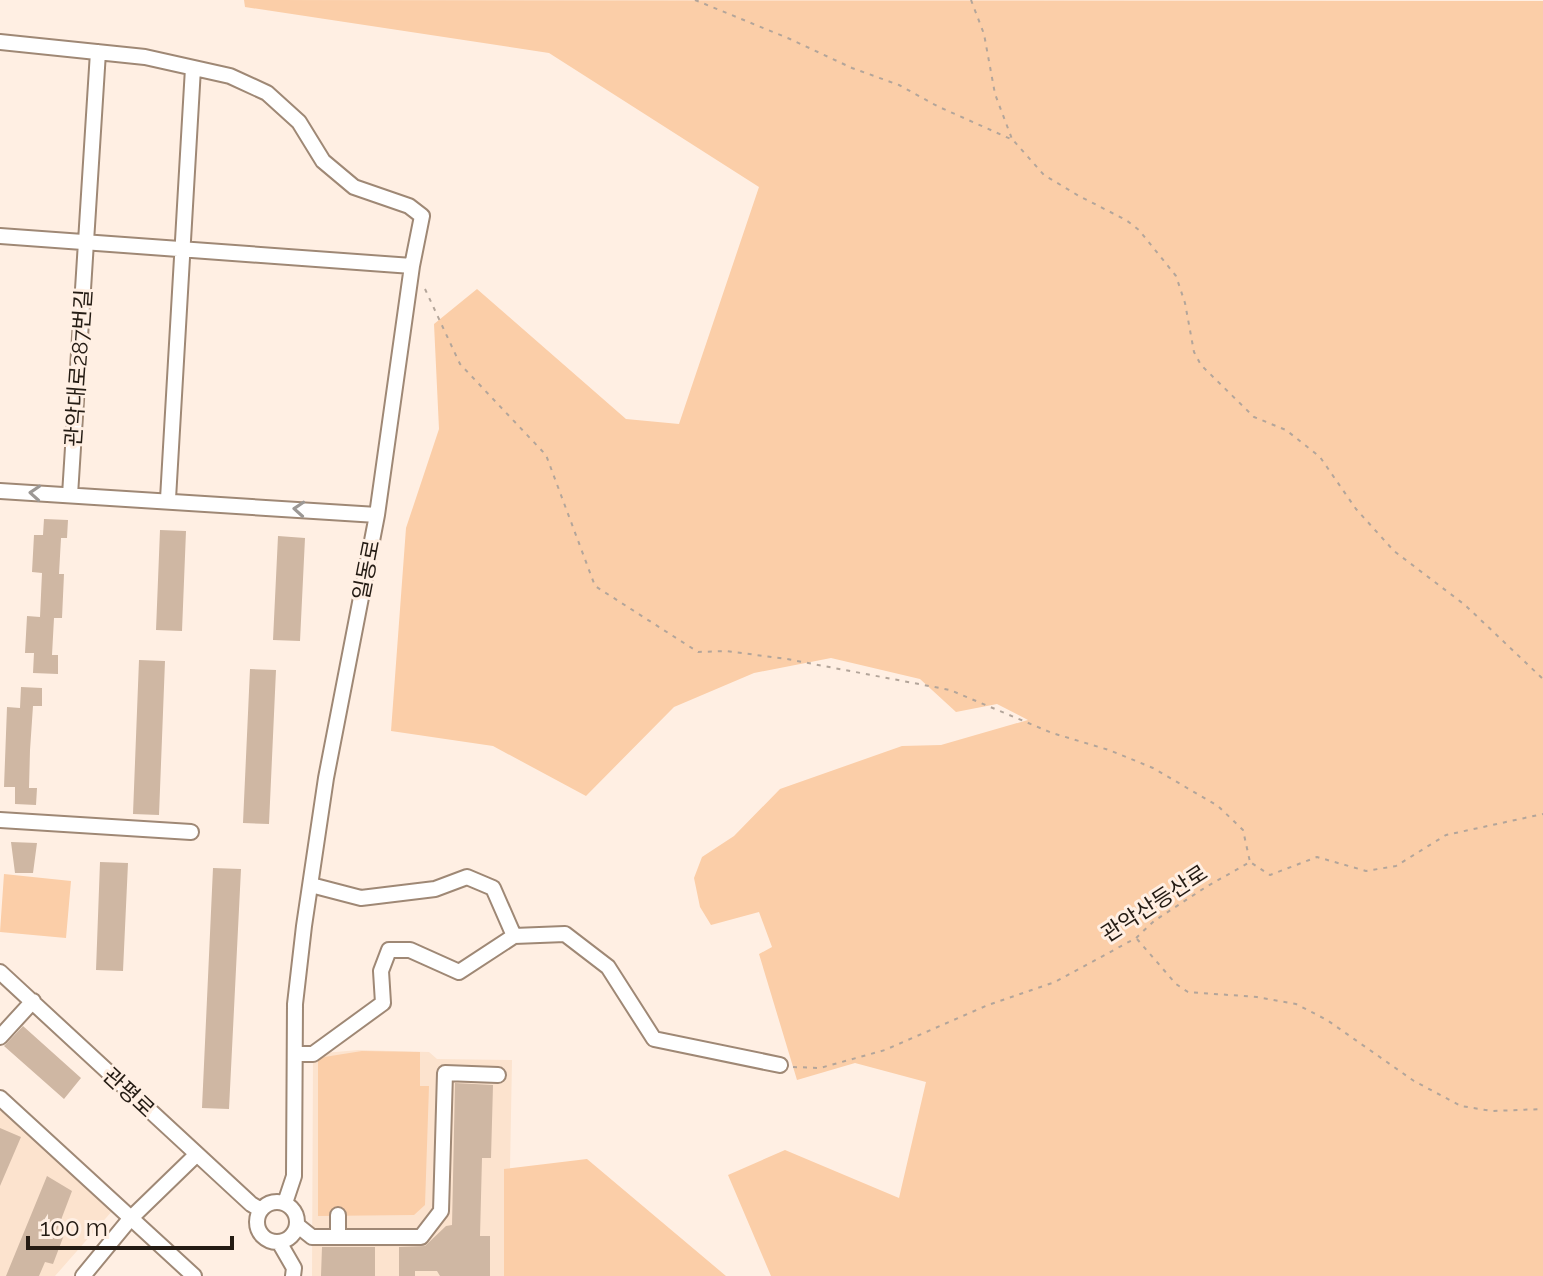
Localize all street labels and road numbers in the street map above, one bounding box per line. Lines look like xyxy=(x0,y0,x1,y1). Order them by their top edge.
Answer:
street label: 관악대로287번길 xyxy=(60,288,96,448)
street label: 일동로 xyxy=(347,538,385,602)
street label: 관악산등산로 xyxy=(1096,859,1212,947)
street label: 관평로 xyxy=(98,1062,160,1122)

